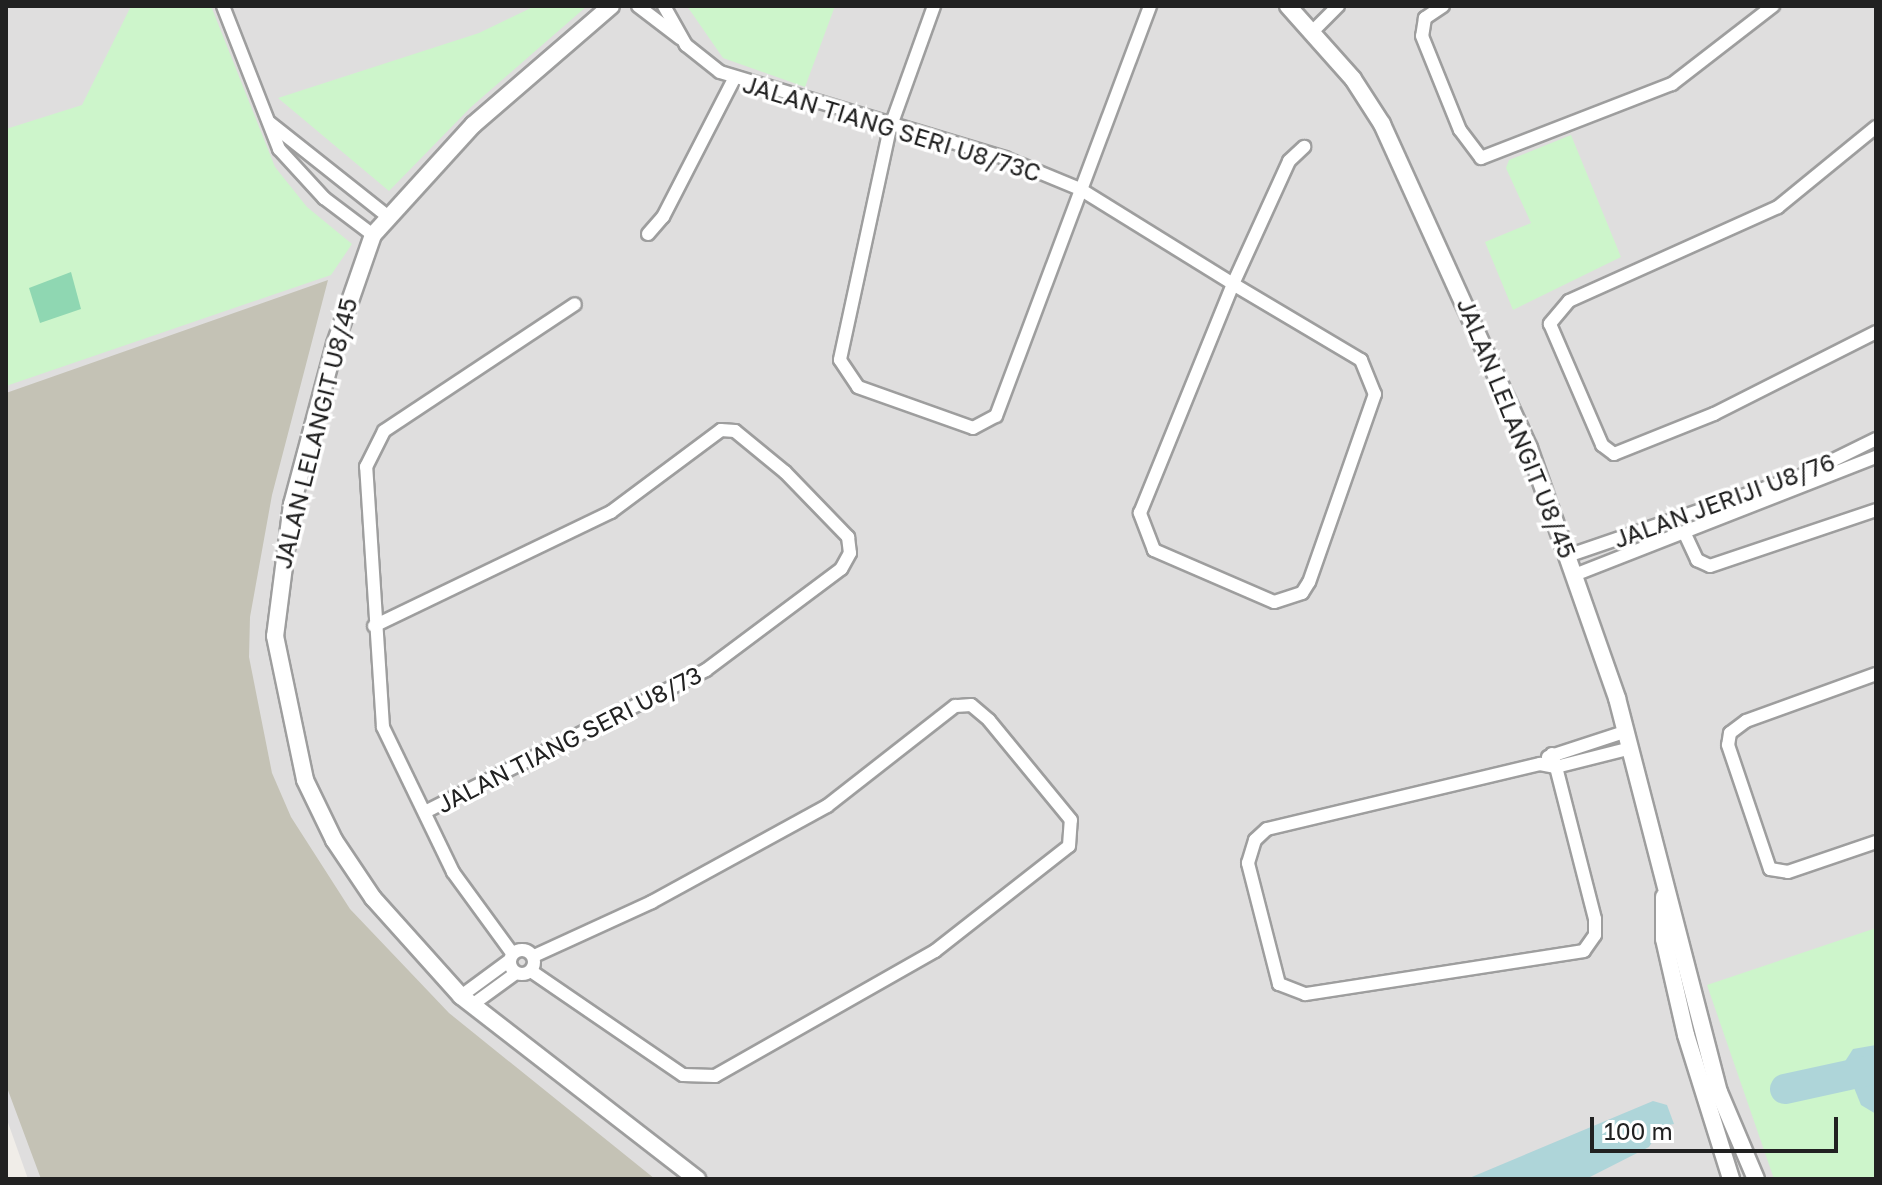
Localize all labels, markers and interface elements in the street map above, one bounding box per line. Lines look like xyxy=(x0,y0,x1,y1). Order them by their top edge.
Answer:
street label: JALAN TIANG SERI U8/73C xyxy=(740,69,1044,187)
street label: JALAN LELANGIT U8/45 xyxy=(1452,294,1582,562)
street label: JALAN LELANGIT U8/45 xyxy=(267,295,363,571)
street label: JALAN JERIJI U8/76 xyxy=(1610,447,1838,553)
street label: JALAN TIANG SERI U8/73 xyxy=(432,660,706,818)
scale bar xyxy=(1594,1101,1842,1151)
text: 100 m xyxy=(1604,1116,1673,1145)

